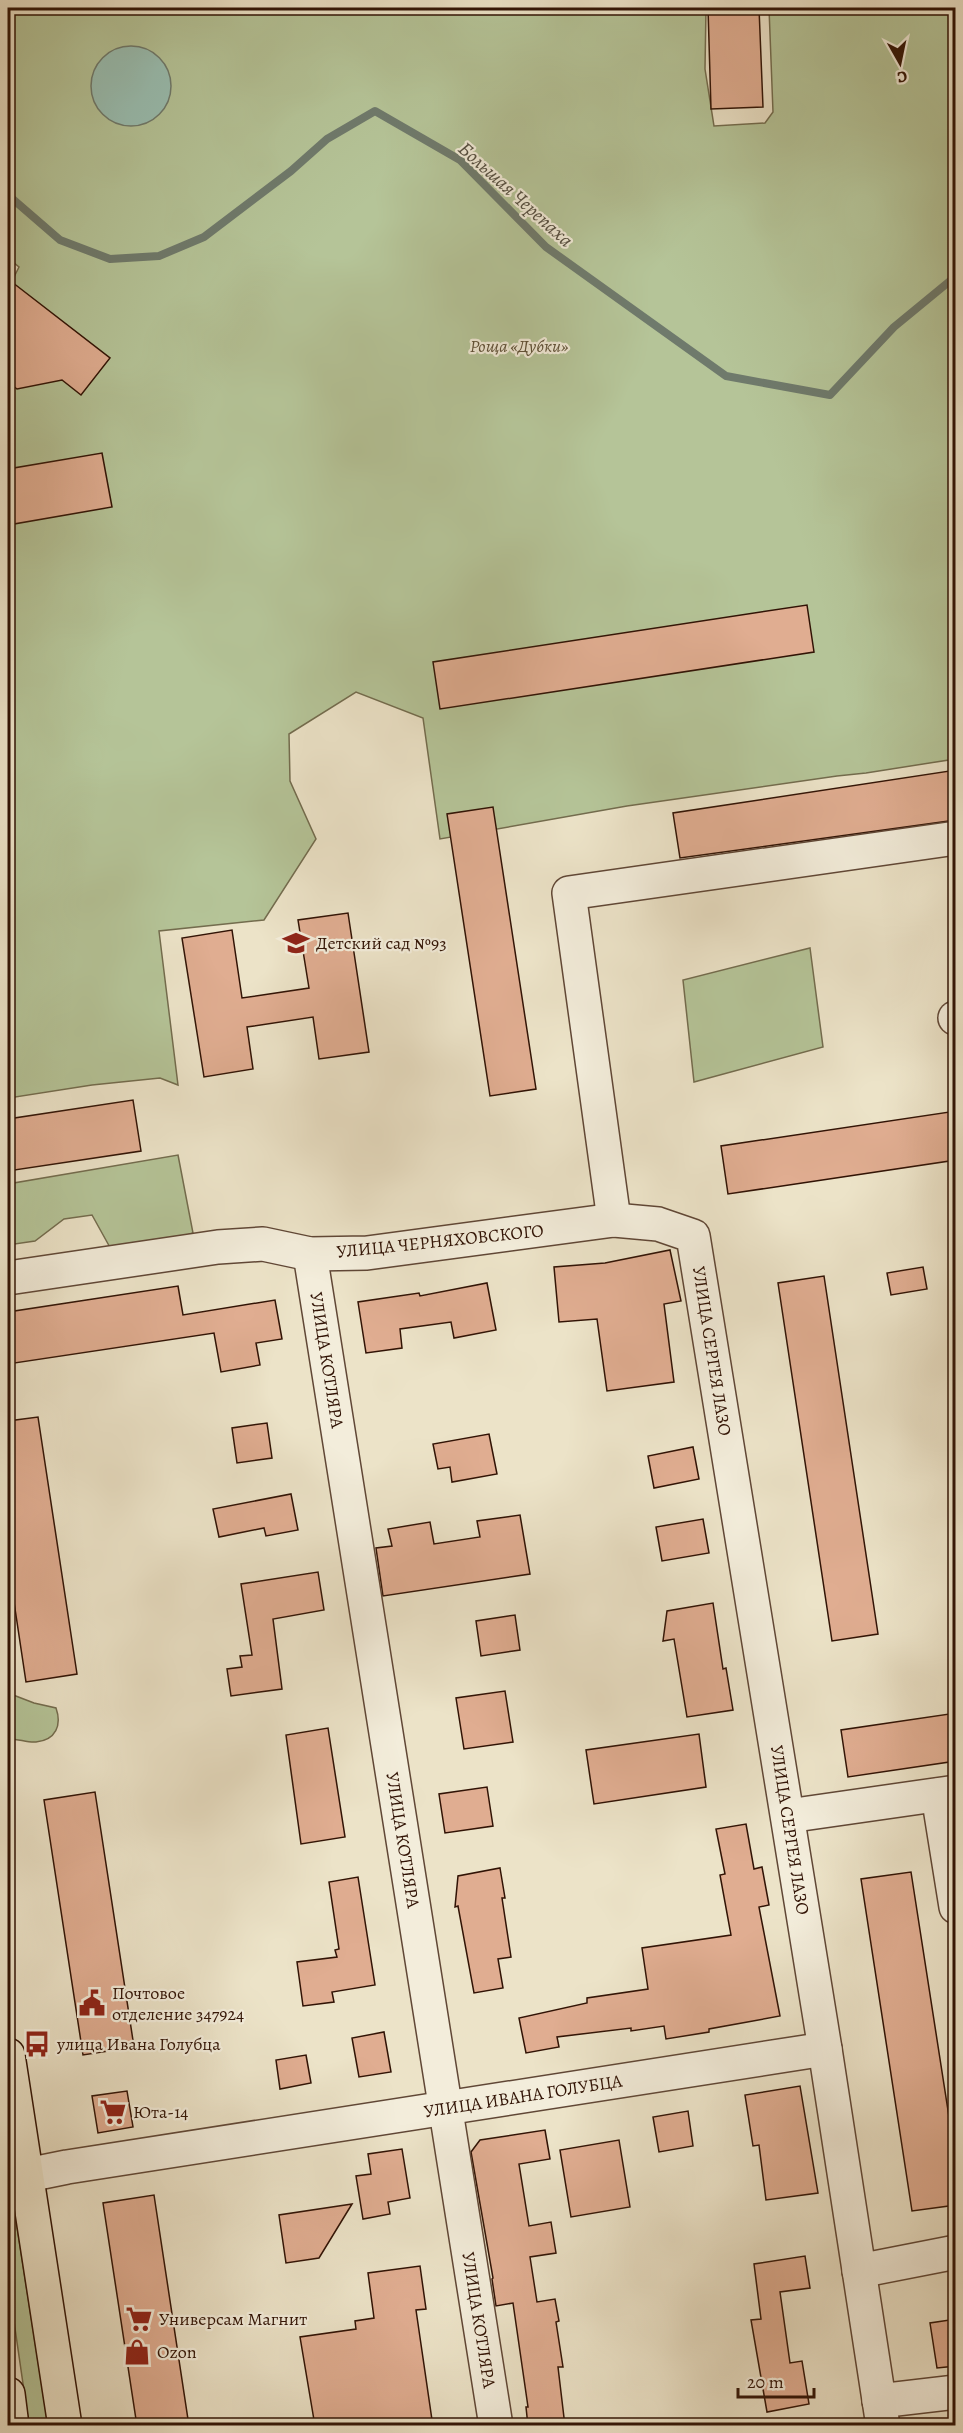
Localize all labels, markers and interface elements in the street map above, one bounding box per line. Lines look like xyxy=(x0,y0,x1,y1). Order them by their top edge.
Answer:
north arrow xyxy=(870,33,930,93)
text: С xyxy=(895,65,909,88)
water label: Большая Черепаха xyxy=(452,135,579,253)
park label: Роща «Дубки» xyxy=(470,334,569,358)
school or university icon: Детский сад №93 xyxy=(281,928,311,958)
place label: Детский сад №93 xyxy=(316,931,447,955)
street label: УЛИЦА ЧЕРНЯХОВСКОГО xyxy=(335,1218,545,1264)
street label: УЛИЦА СЕРГЕЯ ЛАЗО xyxy=(687,1264,737,1438)
street label: УЛИЦА КОТЛЯРА xyxy=(304,1290,350,1430)
street label: УЛИЦА СЕРГЕЯ ЛАЗО xyxy=(765,1743,815,1917)
street label: УЛИЦА КОТЛЯРА xyxy=(380,1770,426,1910)
place label: Почтовое отделение 347924 xyxy=(112,1981,244,2026)
public building icon: Почтовое отделение 347924 xyxy=(77,1988,107,2018)
bus stop icon: улица Ивана Голубца xyxy=(22,2029,52,2059)
place label: улица Ивана Голубца xyxy=(56,2032,221,2056)
street label: УЛИЦА ИВАНА ГОЛУБЦА xyxy=(422,2068,624,2124)
supermarket icon: Юта-14 xyxy=(98,2097,128,2127)
place label: Юта-14 xyxy=(133,2100,188,2124)
street label: УЛИЦА КОТЛЯРА xyxy=(456,2250,502,2390)
supermarket icon: Универсам Магнит xyxy=(124,2304,154,2334)
place label: Универсам Магнит xyxy=(159,2307,307,2331)
shop icon: Ozon xyxy=(122,2337,152,2367)
place label: Ozon xyxy=(157,2340,197,2364)
scale bar xyxy=(738,2361,814,2399)
text: 20 m xyxy=(747,2370,784,2394)

